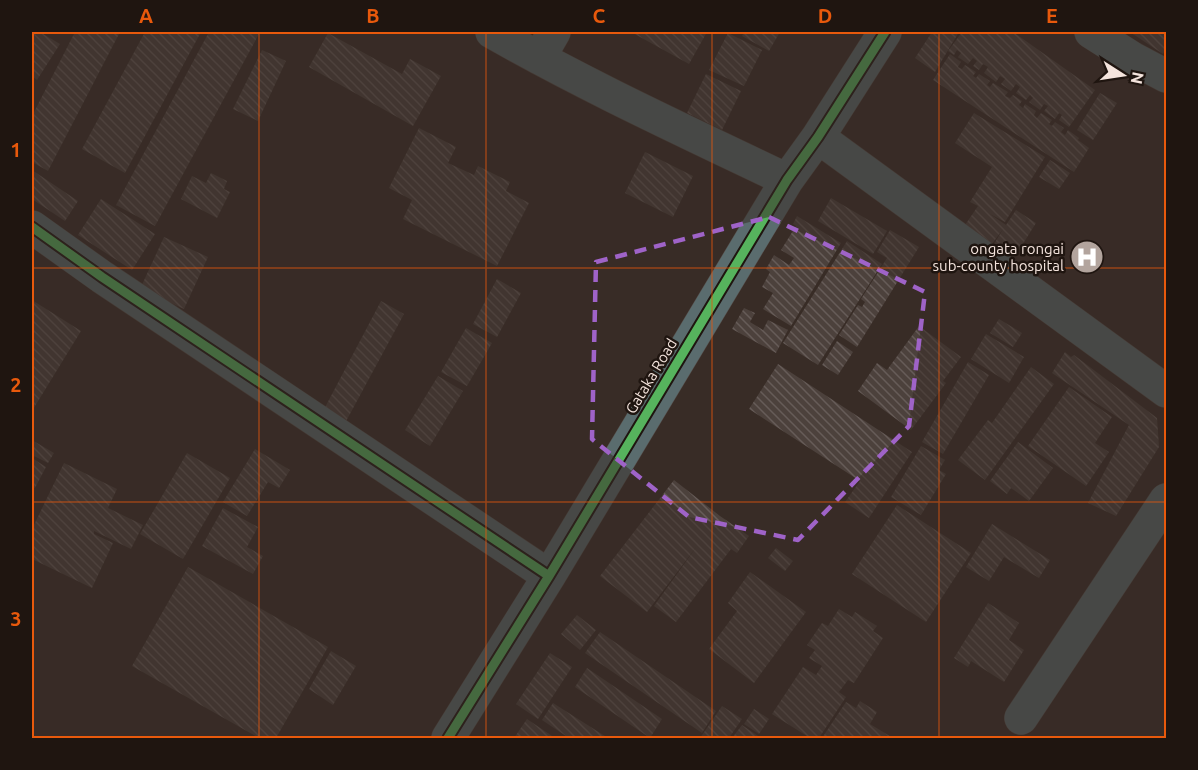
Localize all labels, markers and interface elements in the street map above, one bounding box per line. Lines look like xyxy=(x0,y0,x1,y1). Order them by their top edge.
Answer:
text: A xyxy=(139,4,153,27)
text: B xyxy=(366,4,380,27)
text: C xyxy=(593,4,606,27)
text: D xyxy=(818,4,832,27)
text: E xyxy=(1046,4,1058,27)
north arrow xyxy=(1093,45,1153,105)
text: N xyxy=(1128,70,1148,86)
text: 1 xyxy=(10,138,22,161)
hospital icon: ongata rongai sub-county hospital xyxy=(1069,239,1105,275)
place label: ongata rongai sub-county hospital xyxy=(933,240,1064,274)
street label: Gataka Road xyxy=(622,335,680,417)
text: 2 xyxy=(10,373,22,396)
text: 3 xyxy=(10,607,22,630)

